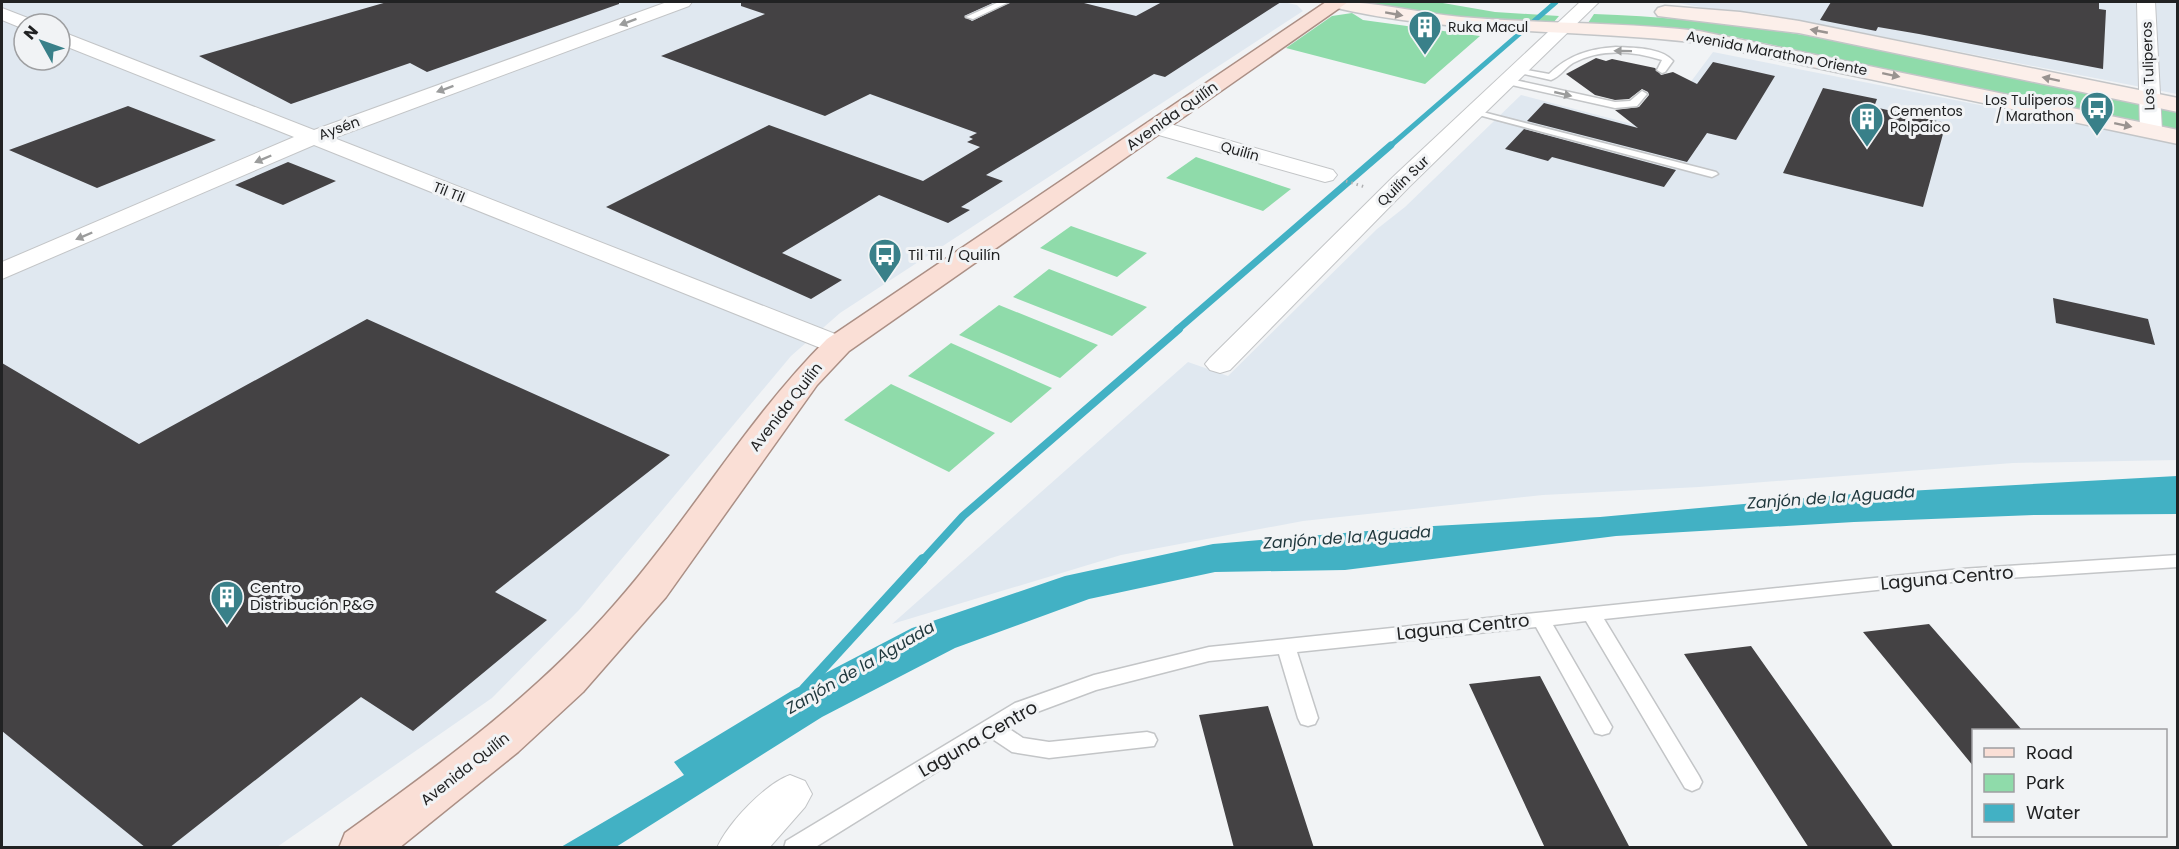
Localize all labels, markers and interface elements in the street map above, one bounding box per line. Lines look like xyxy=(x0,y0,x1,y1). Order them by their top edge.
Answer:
building icon: Ruka Macul xyxy=(1407,9,1443,56)
one-way arrow xyxy=(1385,10,1404,19)
north arrow xyxy=(12,12,72,72)
one-way arrow xyxy=(619,17,637,27)
place label: Ruka Macul xyxy=(1448,17,1528,37)
text: N xyxy=(18,21,44,45)
street label: Los Tuliperos xyxy=(2136,21,2160,111)
street label: Avenida Marathon Oriente xyxy=(1685,26,1870,80)
one-way arrow xyxy=(1809,26,1828,35)
one-way arrow xyxy=(1613,46,1632,56)
one-way arrow xyxy=(1882,71,1900,81)
one-way arrow xyxy=(2042,74,2061,83)
street label: Avenida Quilín xyxy=(1122,76,1222,155)
one-way arrow xyxy=(436,85,454,95)
one-way arrow xyxy=(1554,89,1572,99)
place label: Los Tuliperos / Marathon xyxy=(1985,90,2074,126)
bus stop icon: Los Tuliperos / Marathon xyxy=(2079,90,2115,137)
building icon: Cementos Polpaico xyxy=(1849,101,1885,148)
place label: Cementos Polpaico xyxy=(1890,101,1963,137)
street label: Aysén xyxy=(316,111,362,145)
one-way arrow xyxy=(2114,121,2133,130)
street label: Quilín xyxy=(1218,136,1262,166)
street label: Quilín Sur xyxy=(1373,151,1433,211)
one-way arrow xyxy=(254,155,272,164)
street label: Til Til xyxy=(430,177,468,207)
one-way arrow xyxy=(74,231,92,241)
bus stop icon: Til Til / Quilín xyxy=(867,237,903,284)
place label: Til Til / Quilín xyxy=(908,244,1000,265)
street label: Avenida Quilín xyxy=(744,358,827,456)
water label: Zanjón de la Aguada xyxy=(1745,480,1916,515)
water label: Zanjón de la Aguada xyxy=(1261,520,1432,555)
street label: Laguna Centro xyxy=(1879,559,2015,596)
place label: Centro Distribución P&G xyxy=(250,577,374,615)
building icon: Centro Distribución P&G xyxy=(209,579,245,626)
street label: Laguna Centro xyxy=(1395,607,1531,646)
water label: Zanjón de la Aguada xyxy=(781,615,939,720)
street label: Laguna Centro xyxy=(914,694,1042,783)
street label: Avenida Quilín xyxy=(416,727,514,810)
legend xyxy=(1972,729,2167,837)
text: Road xyxy=(2026,740,2073,765)
text: Park xyxy=(2026,770,2065,795)
text: Water xyxy=(2026,800,2080,825)

